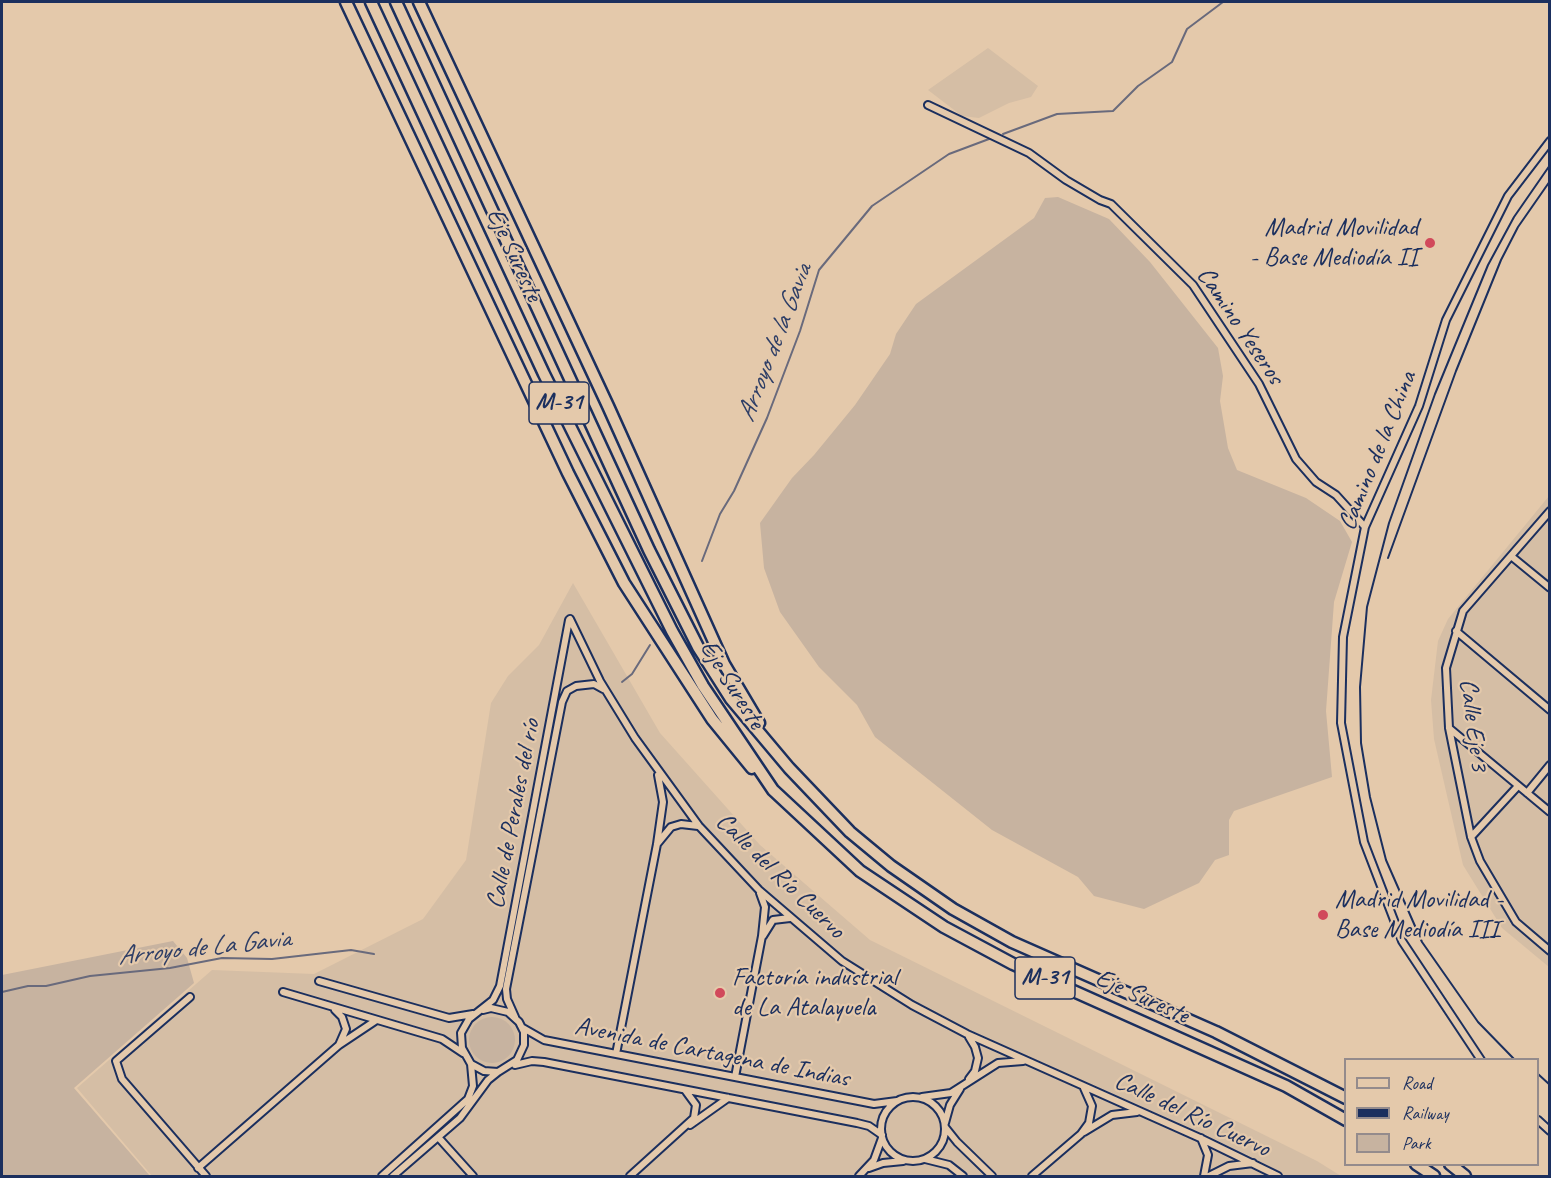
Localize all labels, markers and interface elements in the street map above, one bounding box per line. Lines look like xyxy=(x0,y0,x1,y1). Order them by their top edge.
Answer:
street label: Eje Sureste xyxy=(479,203,549,307)
place label: Madrid Movilidad - Base Mediodía II xyxy=(1249,212,1418,274)
marker: Madrid Movilidad - Base Mediodía II xyxy=(1423,236,1437,250)
water label: Arroyo de la Gavia xyxy=(730,260,820,426)
street label: Camino Yeseros xyxy=(1189,261,1291,391)
street label: Camino de la China xyxy=(1332,367,1424,535)
road number: M-31 xyxy=(529,382,589,424)
street label: Eje Sureste xyxy=(692,635,772,735)
street label: Calle Eje 3 xyxy=(1452,677,1494,773)
street label: Calle de Perales del río xyxy=(480,716,548,912)
street label: Calle del Río Cuervo xyxy=(709,806,851,946)
place label: Madrid Movilidad - Base Mediodía III xyxy=(1335,884,1503,946)
marker: Madrid Movilidad - Base Mediodía III xyxy=(1316,908,1330,922)
water label: Arroyo de La Gavia xyxy=(116,923,292,973)
road number: M-31 xyxy=(1015,957,1075,999)
place label: Factoría industrial de La Atalayuela xyxy=(732,962,897,1024)
street label: Eje Sureste xyxy=(1090,963,1194,1031)
marker: Factoría industrial de La Atalayuela xyxy=(713,986,727,1000)
street label: Avenida de Cartagena de Indias xyxy=(572,1011,852,1095)
legend xyxy=(1344,1058,1539,1166)
street label: Calle del Río Cuervo xyxy=(1109,1065,1275,1165)
text: Road xyxy=(1402,1072,1432,1094)
text: Railway xyxy=(1402,1102,1449,1124)
text: Park xyxy=(1402,1132,1431,1154)

